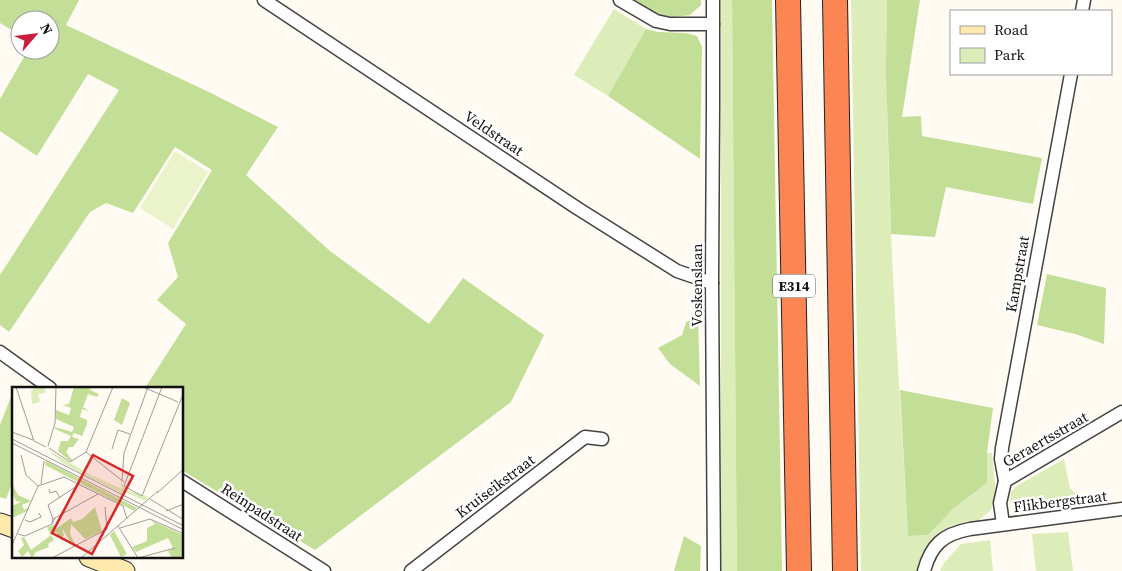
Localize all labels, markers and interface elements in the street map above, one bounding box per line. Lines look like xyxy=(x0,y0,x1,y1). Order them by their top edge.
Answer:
north arrow xyxy=(10,10,60,60)
legend xyxy=(950,10,1112,75)
text: Road xyxy=(994,19,1028,40)
text: N xyxy=(35,20,58,38)
text: Park xyxy=(994,44,1026,65)
street label: Veldstraat xyxy=(460,105,528,161)
street label: Kampstraat xyxy=(1000,234,1034,314)
street label: Voskenslaan xyxy=(686,243,707,327)
road number: E314 xyxy=(773,274,815,298)
inset map xyxy=(12,387,184,558)
street label: Geraertsstraat xyxy=(999,406,1092,472)
street label: Kruiseikstraat xyxy=(451,449,539,523)
street label: Reinpadstraat xyxy=(217,478,307,546)
street label: Flikbergstraat xyxy=(1012,485,1108,517)

